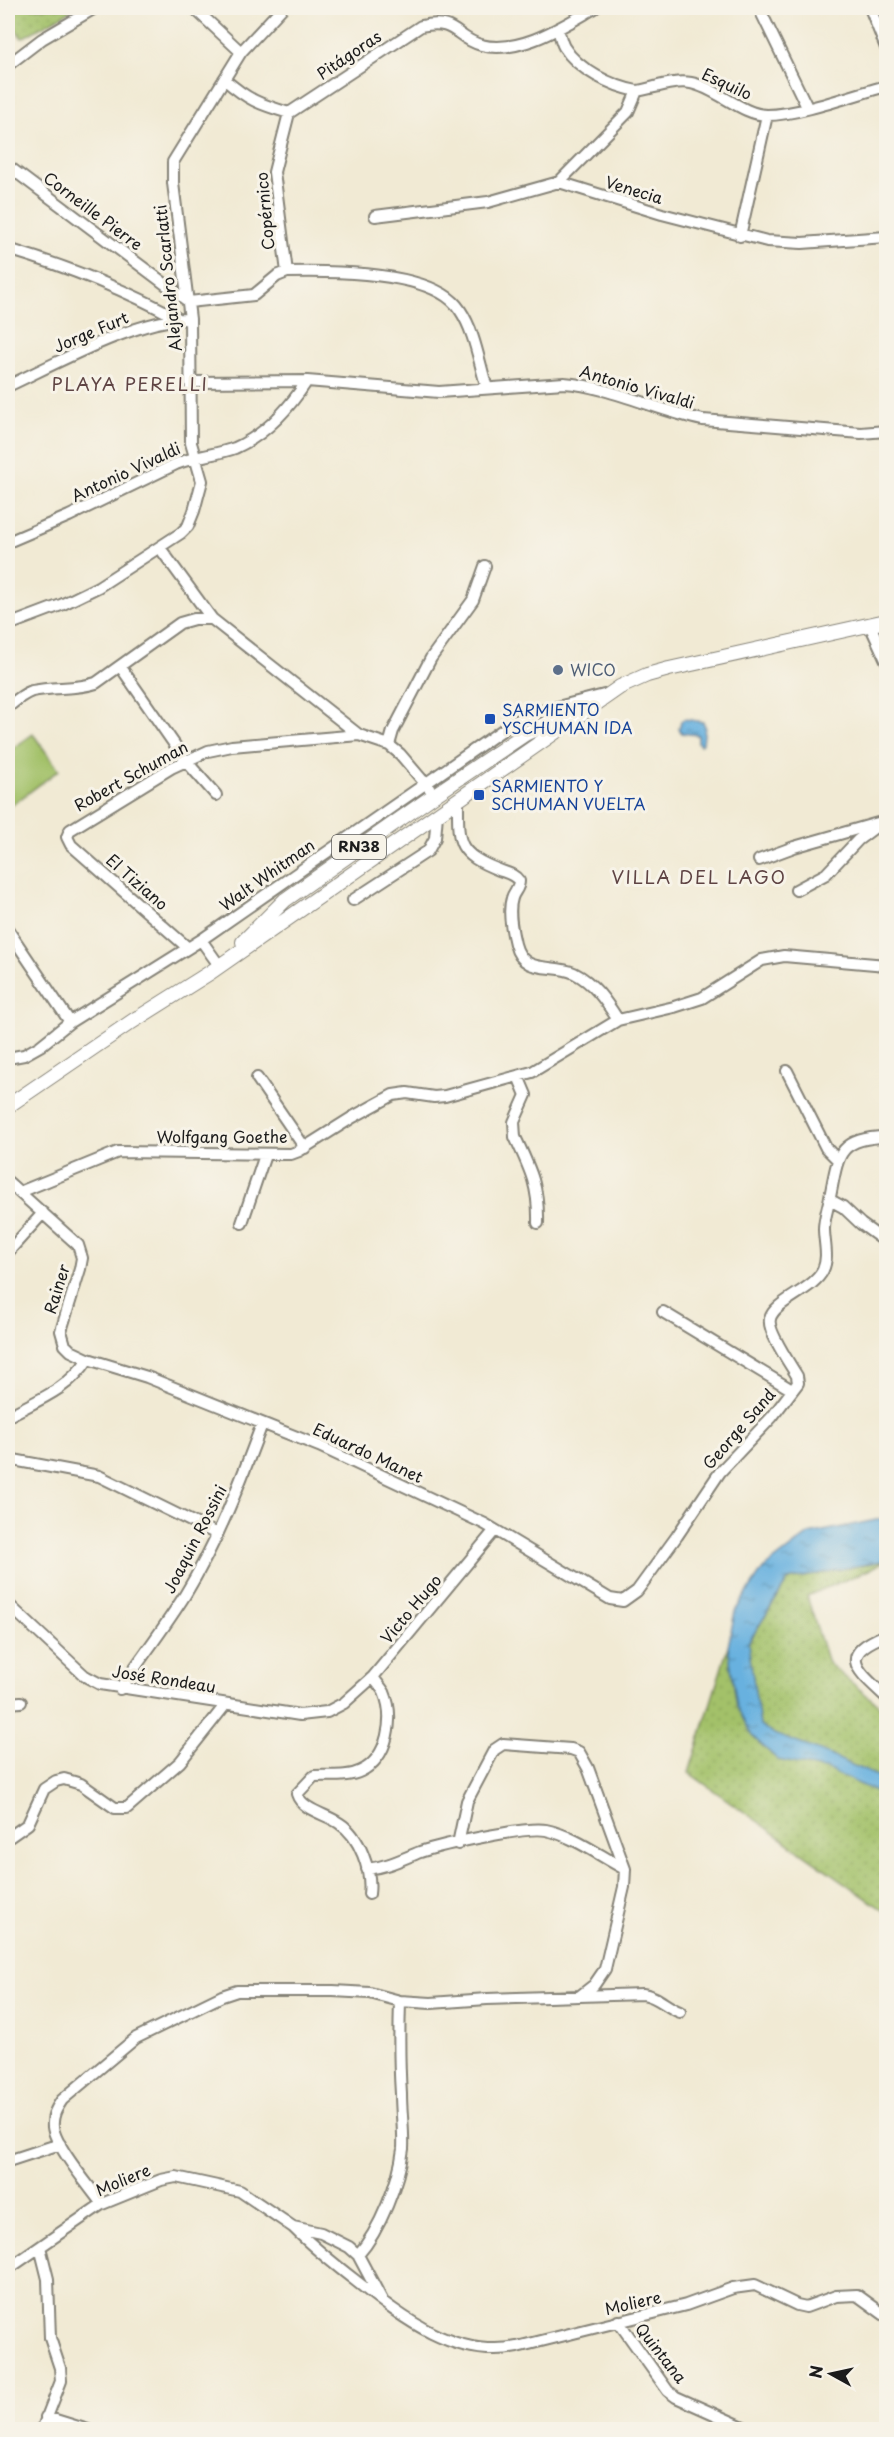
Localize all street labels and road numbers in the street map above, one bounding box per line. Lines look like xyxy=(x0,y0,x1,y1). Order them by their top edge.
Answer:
street label: Pitágoras xyxy=(311,24,386,85)
street label: Esquilo xyxy=(698,61,757,105)
street label: Corneille Pierre xyxy=(39,165,148,255)
street label: Venecia xyxy=(602,169,666,209)
street label: Copérnico xyxy=(249,171,279,251)
street label: Alejandro Scarlatti xyxy=(147,204,187,353)
street label: Jorge Furt xyxy=(49,304,132,358)
street label: Antonio Vivaldi xyxy=(577,358,697,414)
street label: Antonio Vivaldi xyxy=(67,435,184,507)
street label: Robert Schuman xyxy=(69,734,192,816)
street label: Walt Whitman xyxy=(214,832,319,916)
road number: RN38 xyxy=(332,835,386,859)
street label: El Tiziano xyxy=(101,847,174,915)
street label: Wolfgang Goethe xyxy=(156,1124,288,1148)
street label: Rainer xyxy=(37,1260,75,1317)
street label: George Sand xyxy=(696,1382,780,1474)
street label: Eduardo Manet xyxy=(310,1416,428,1488)
street label: Joaquin Rossini xyxy=(156,1480,232,1597)
street label: Victo Hugo xyxy=(374,1568,446,1648)
street label: José Rondeau xyxy=(111,1658,218,1698)
street label: Moliere xyxy=(92,2157,154,2201)
street label: Moliere xyxy=(602,2284,664,2320)
street label: Quintana xyxy=(630,2317,693,2388)

